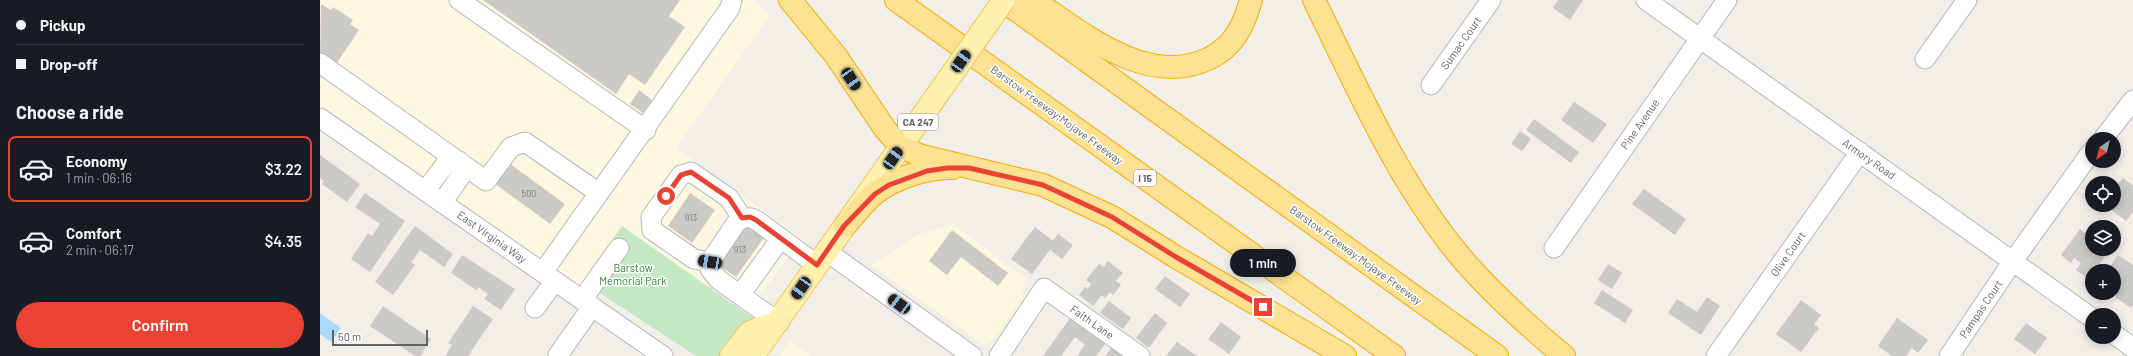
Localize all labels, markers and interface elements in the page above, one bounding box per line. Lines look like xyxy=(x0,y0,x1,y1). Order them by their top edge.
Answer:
street label: Sumac Court xyxy=(1438,14,1484,72)
text: Pickup xyxy=(40,16,86,34)
car xyxy=(949,48,973,74)
text: Drop-off xyxy=(40,55,98,73)
street label: Barstow Freeway;Mojave Freeway xyxy=(989,62,1126,167)
car xyxy=(839,66,863,92)
street label: Pine Avenue xyxy=(1618,96,1662,151)
text: Choose a ride xyxy=(16,101,124,123)
road number: CA 247 xyxy=(898,114,938,130)
north arrow xyxy=(2085,132,2121,168)
map controls xyxy=(2085,132,2121,344)
street label: Armory Road xyxy=(1840,136,1898,182)
car xyxy=(881,145,905,171)
icon: car xyxy=(18,151,54,187)
text: Economy xyxy=(66,152,127,170)
text: $3.22 xyxy=(265,160,302,178)
text: 1 min · 06:16 xyxy=(66,170,132,186)
road number: I 15 xyxy=(1134,170,1156,186)
button: locate xyxy=(2085,176,2121,212)
route start xyxy=(657,187,675,205)
house number: 500 xyxy=(522,188,536,199)
street label: Barstow Freeway;Mojave Freeway xyxy=(1288,202,1425,307)
street label: East Virginia Way xyxy=(455,208,530,265)
house number: 913 xyxy=(685,212,698,223)
button: layers xyxy=(2085,220,2121,256)
icon: car xyxy=(18,223,54,259)
text: Comfort xyxy=(66,224,121,242)
street label: Olive Court xyxy=(1767,229,1808,279)
text: $4.35 xyxy=(265,232,302,250)
text: 2 min · 06:17 xyxy=(66,242,134,258)
house number: 913 xyxy=(734,244,747,255)
callout: 1 min xyxy=(1230,249,1296,277)
car xyxy=(697,254,723,270)
text: 1 min xyxy=(1249,255,1277,271)
park label: Barstow Memorial Park xyxy=(599,261,667,287)
button: + xyxy=(2085,264,2121,300)
car xyxy=(789,275,813,301)
street label: Pampas Court xyxy=(1956,277,2005,340)
car xyxy=(886,292,912,316)
route end xyxy=(1254,298,1272,316)
button: Confirm xyxy=(16,302,304,348)
street label: Faith Lane xyxy=(1068,302,1117,341)
button: − xyxy=(2085,308,2121,344)
scale bar xyxy=(332,328,428,347)
text: 50 m xyxy=(338,330,361,343)

